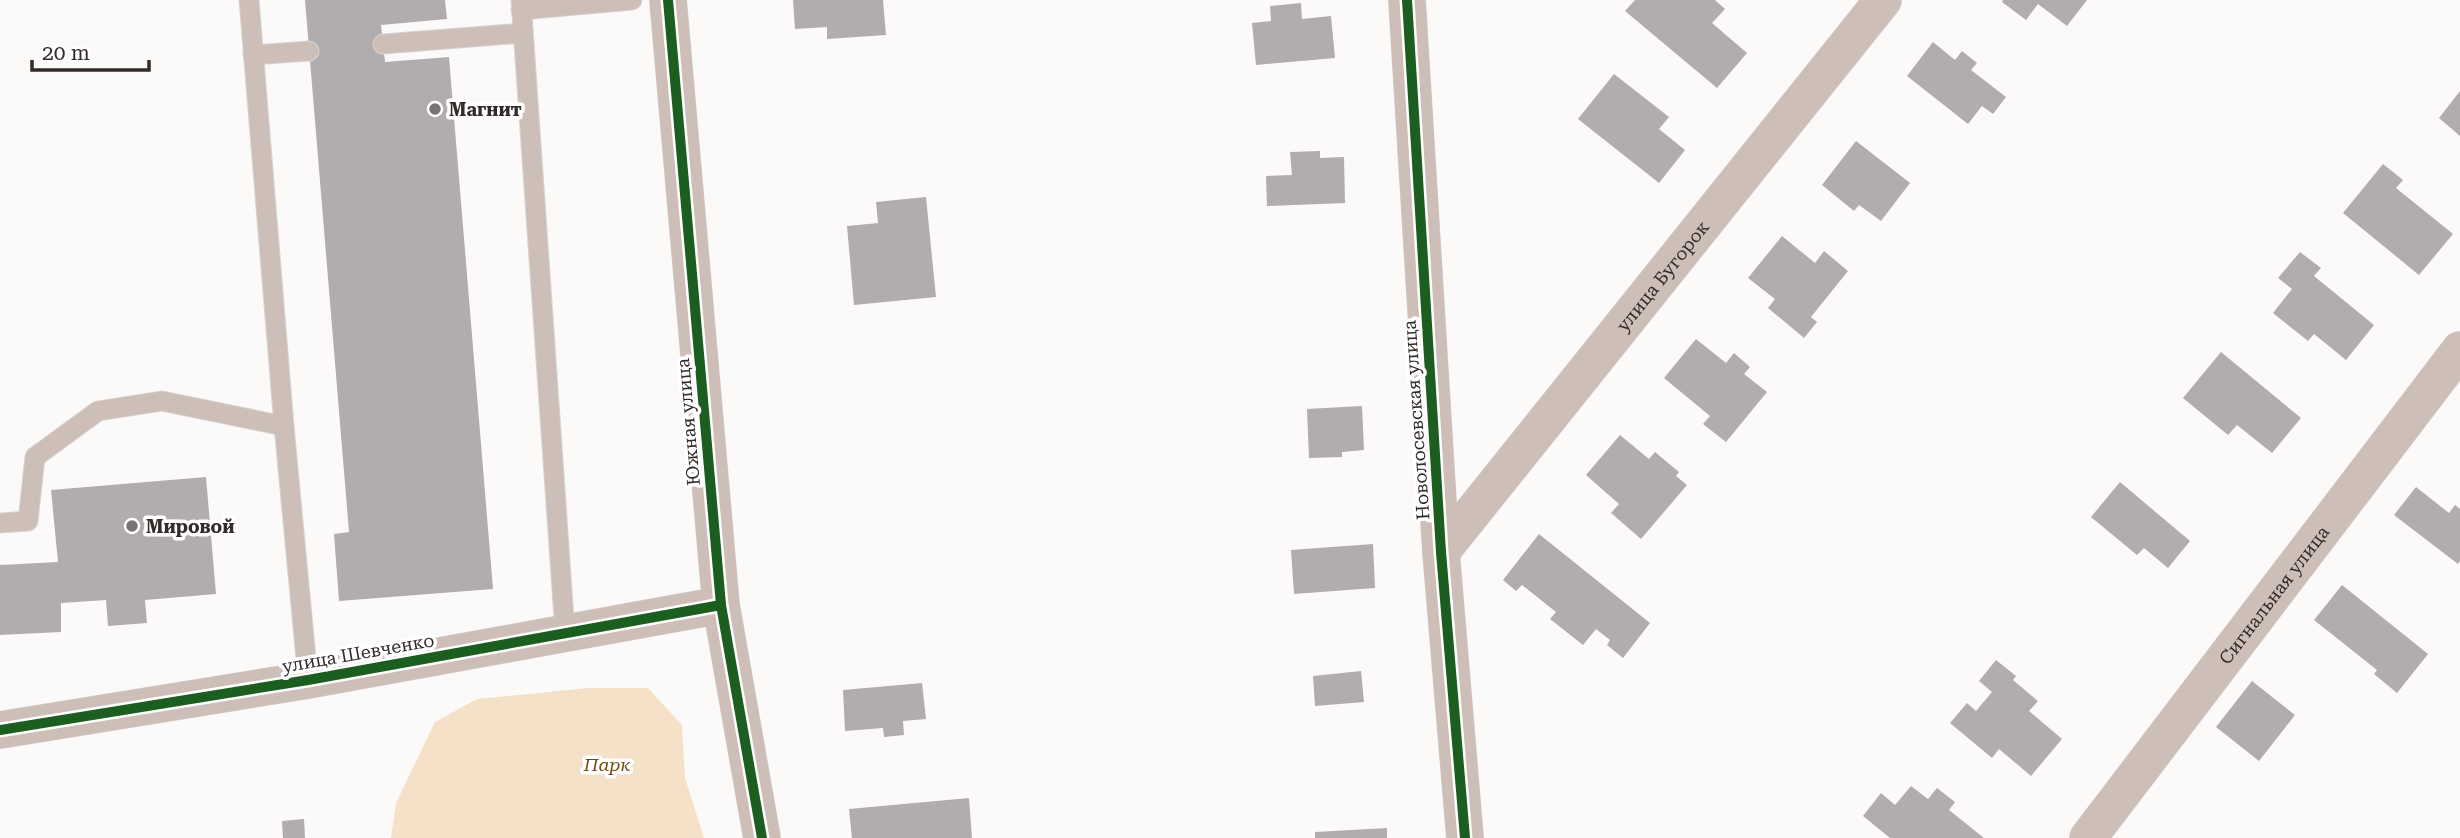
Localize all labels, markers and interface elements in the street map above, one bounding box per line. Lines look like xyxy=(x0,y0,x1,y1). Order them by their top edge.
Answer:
scale bar xyxy=(32,28,149,72)
text: 20 m xyxy=(42,41,90,65)
place label: Магнит xyxy=(449,99,522,120)
marker: Магнит xyxy=(427,101,443,117)
street label: улица Бугорок xyxy=(1612,216,1713,335)
street label: Новолосевская улица xyxy=(1399,319,1433,521)
street label: Южная улица xyxy=(672,357,704,486)
place label: Мировой xyxy=(146,516,235,537)
marker: Мировой xyxy=(124,518,140,534)
street label: Сигнальная улица xyxy=(2214,521,2333,668)
street label: улица Шевченко xyxy=(280,629,436,677)
park label: Парк xyxy=(583,754,630,775)

